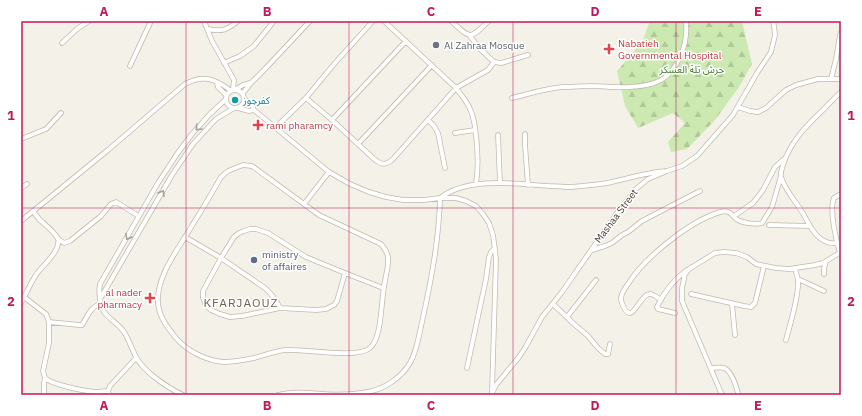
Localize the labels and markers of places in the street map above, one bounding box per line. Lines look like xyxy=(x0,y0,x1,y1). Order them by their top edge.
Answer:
place label: Nabatieh Governmental Hospital xyxy=(618,37,722,62)
place label: Al Zahraa Mosque xyxy=(444,39,525,52)
marker: Al Zahraa Mosque xyxy=(431,40,441,50)
marker: Nabatieh Governmental Hospital xyxy=(603,43,615,55)
place label: كفرجوز xyxy=(242,94,271,107)
marker: كفرجوز xyxy=(230,95,240,105)
place label: rami pharamcy xyxy=(266,119,333,132)
marker: rami pharamcy xyxy=(253,120,263,130)
place label: ministry of affaires xyxy=(262,248,307,273)
marker: ministry of affaires xyxy=(249,255,259,265)
place label: al nader pharmacy xyxy=(97,286,142,311)
marker: al nader pharmacy xyxy=(145,293,155,303)

